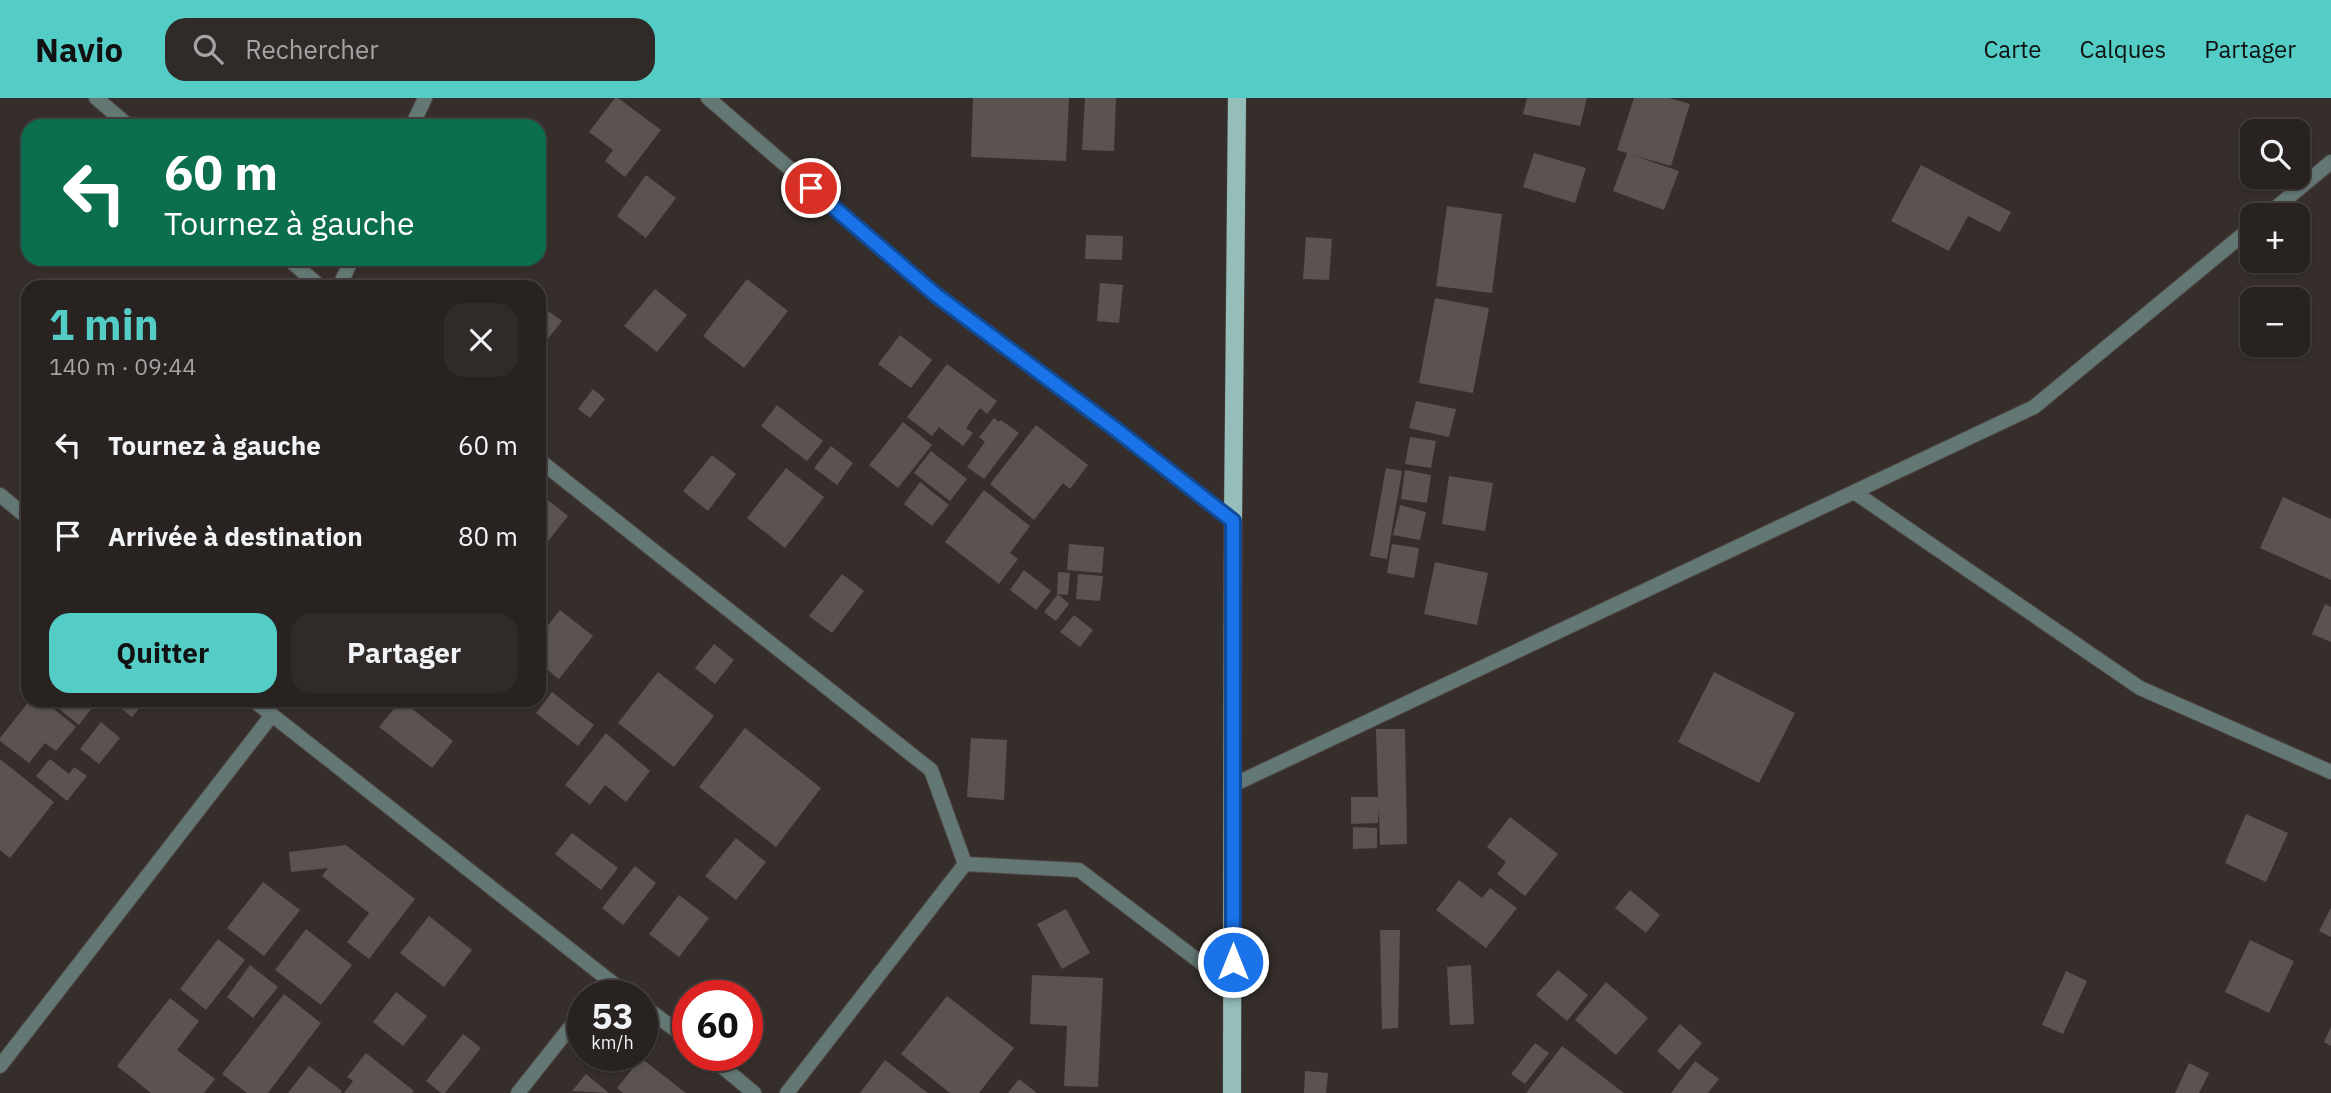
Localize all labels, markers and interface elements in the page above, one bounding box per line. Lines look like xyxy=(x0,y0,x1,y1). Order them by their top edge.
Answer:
search box xyxy=(165,18,655,81)
text: Navio xyxy=(35,28,123,71)
icon: search xyxy=(189,30,227,68)
text: Rechercher xyxy=(245,32,379,66)
text: Carte xyxy=(1983,33,2042,65)
text: Calques xyxy=(2080,33,2166,65)
text: Partager xyxy=(2204,33,2296,65)
map controls xyxy=(2240,119,2310,357)
button: search xyxy=(2240,119,2310,189)
text: 60 m xyxy=(164,140,278,203)
icon: left xyxy=(49,147,140,238)
pin xyxy=(781,158,841,218)
icon: arrive xyxy=(792,169,830,207)
text: Tournez à gauche xyxy=(164,202,415,244)
button: + xyxy=(2240,203,2310,273)
button: − xyxy=(2240,287,2310,357)
text: 1 min xyxy=(49,297,159,352)
button: close xyxy=(444,303,518,377)
text: 140 m · 09:44 xyxy=(49,351,196,381)
icon: left xyxy=(49,426,87,464)
text: Tournez à gauche xyxy=(108,428,321,462)
text: 60 m xyxy=(458,428,518,462)
icon: arrive xyxy=(49,517,87,555)
text: Arrivée à destination xyxy=(108,519,363,553)
text: 80 m xyxy=(458,519,518,553)
button: Quitter xyxy=(49,613,277,693)
button: Partager xyxy=(291,613,518,693)
position arrow xyxy=(1196,925,1270,999)
speed limit sign: 60 xyxy=(672,980,763,1071)
text: 53 xyxy=(591,993,634,1039)
text: km/h xyxy=(591,1031,634,1054)

